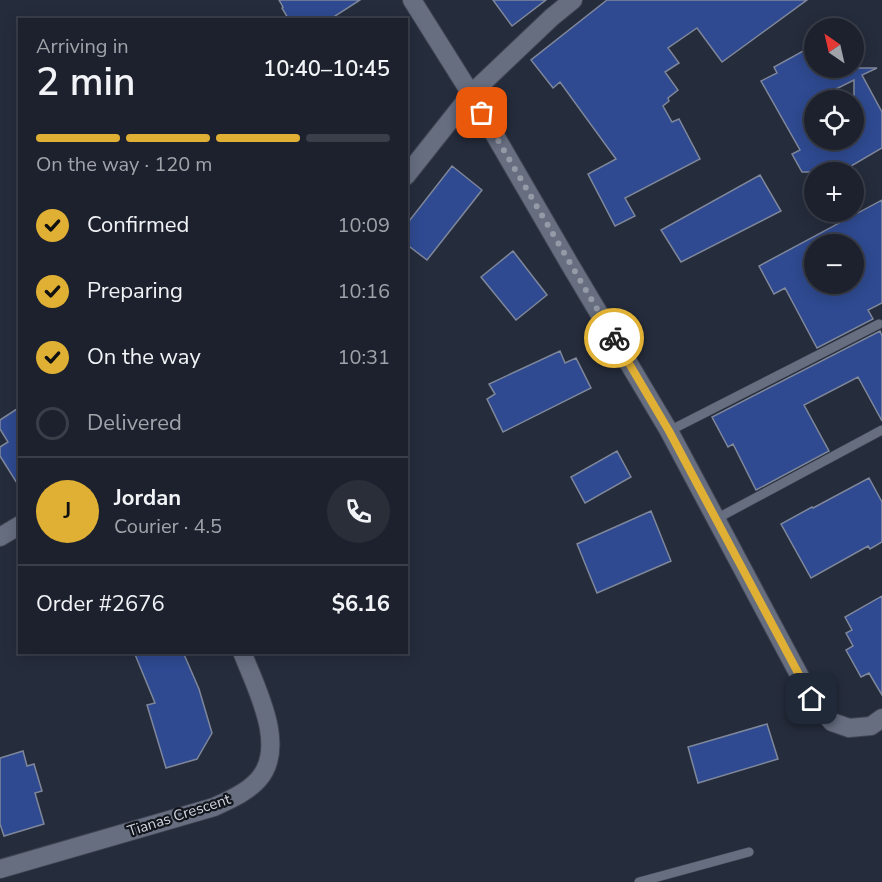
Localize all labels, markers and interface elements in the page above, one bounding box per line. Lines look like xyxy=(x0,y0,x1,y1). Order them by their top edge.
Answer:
north arrow xyxy=(804,18,864,78)
map controls xyxy=(804,18,864,294)
text: Arriving in xyxy=(36,33,129,60)
text: 10:40–10:45 xyxy=(263,54,390,84)
text: 2 min xyxy=(36,56,135,109)
pin xyxy=(456,87,507,138)
button: locate xyxy=(804,90,864,150)
icon: bag xyxy=(465,96,498,129)
text: On the way · 120 m xyxy=(36,151,212,178)
button: + xyxy=(804,162,864,222)
icon: check xyxy=(36,209,69,242)
text: Confirmed xyxy=(87,210,189,240)
text: 10:09 xyxy=(337,212,390,239)
button: − xyxy=(804,234,864,294)
icon: check xyxy=(36,275,69,308)
text: Preparing xyxy=(87,276,183,306)
text: 10:16 xyxy=(337,278,390,305)
courier xyxy=(584,308,644,368)
icon: bike xyxy=(598,322,631,355)
icon: check xyxy=(36,341,69,374)
text: On the way xyxy=(87,342,201,372)
text: 10:31 xyxy=(337,344,390,371)
text: Delivered xyxy=(87,408,182,438)
button: phone xyxy=(327,480,390,543)
text: Jordan xyxy=(114,483,181,513)
text: J xyxy=(64,496,71,526)
text: Courier · 4.5 xyxy=(114,513,222,540)
text: Order #2676 xyxy=(36,589,165,619)
text: $6.16 xyxy=(332,589,390,619)
pin xyxy=(786,673,837,724)
icon: home xyxy=(795,682,828,715)
street label: Tianas Crescent xyxy=(125,789,234,841)

